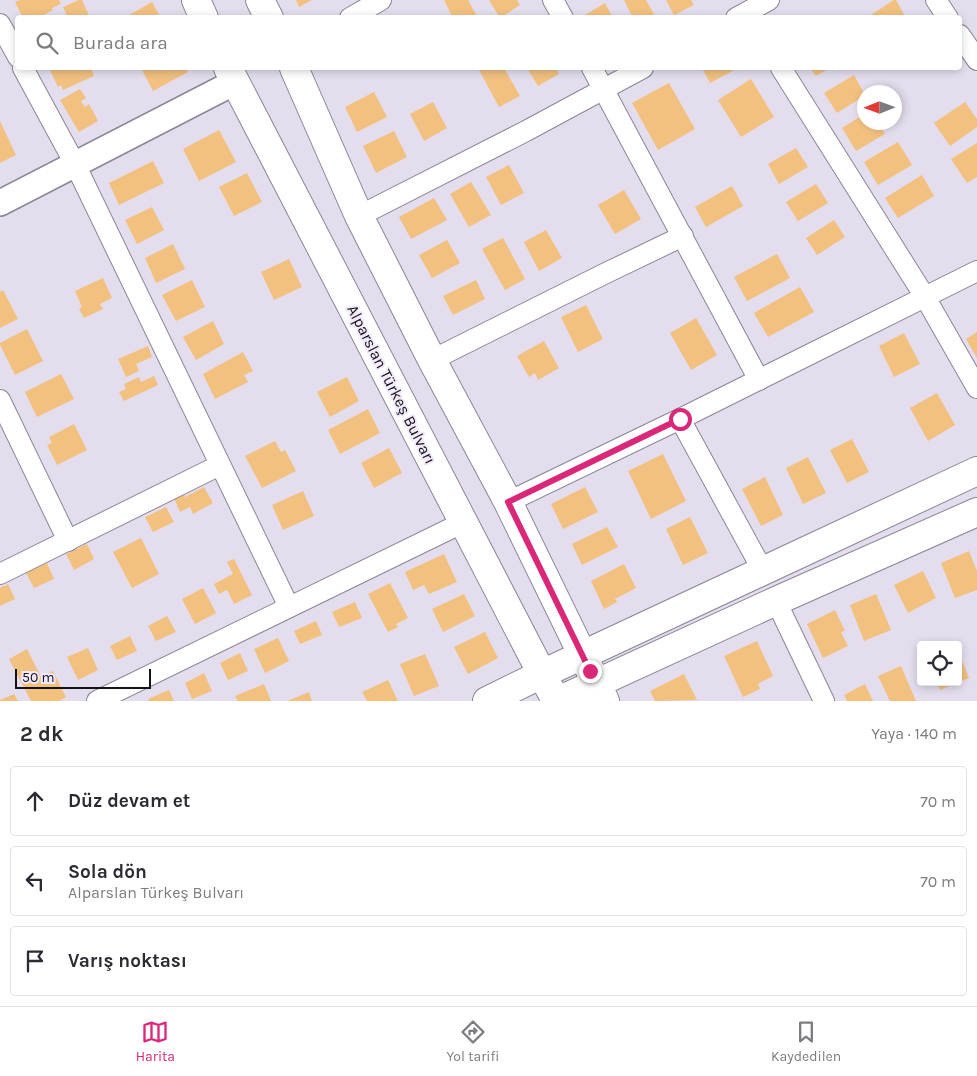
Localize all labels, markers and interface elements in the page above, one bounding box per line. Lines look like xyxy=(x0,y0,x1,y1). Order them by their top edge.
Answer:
search box xyxy=(15,15,962,70)
icon: search xyxy=(33,29,61,57)
text: Burada ara xyxy=(73,32,168,54)
north arrow xyxy=(857,85,902,130)
street label: Alparslan Türkeş Bulvarı xyxy=(343,301,440,467)
route start xyxy=(669,408,692,431)
map controls xyxy=(917,641,962,686)
button: locate xyxy=(917,641,962,686)
route end xyxy=(579,660,602,683)
scale bar xyxy=(15,666,151,689)
text: 50 m xyxy=(22,669,55,686)
text: 2 dk xyxy=(20,722,63,746)
text: Yaya · 140 m xyxy=(871,724,957,743)
icon: ahead xyxy=(21,787,49,815)
text: Düz devam et xyxy=(68,790,190,812)
text: 70 m xyxy=(920,792,956,811)
text: Sola dön xyxy=(68,861,147,883)
icon: left xyxy=(21,867,49,895)
text: 70 m xyxy=(920,872,956,891)
text: Alparslan Türkeş Bulvarı xyxy=(68,883,244,902)
icon: arrive xyxy=(21,947,49,975)
text: Varış noktası xyxy=(68,950,187,972)
tab: Harita xyxy=(136,1018,175,1065)
tab: Yol tarifi xyxy=(447,1018,499,1065)
tab: Kaydedilen xyxy=(771,1018,841,1065)

